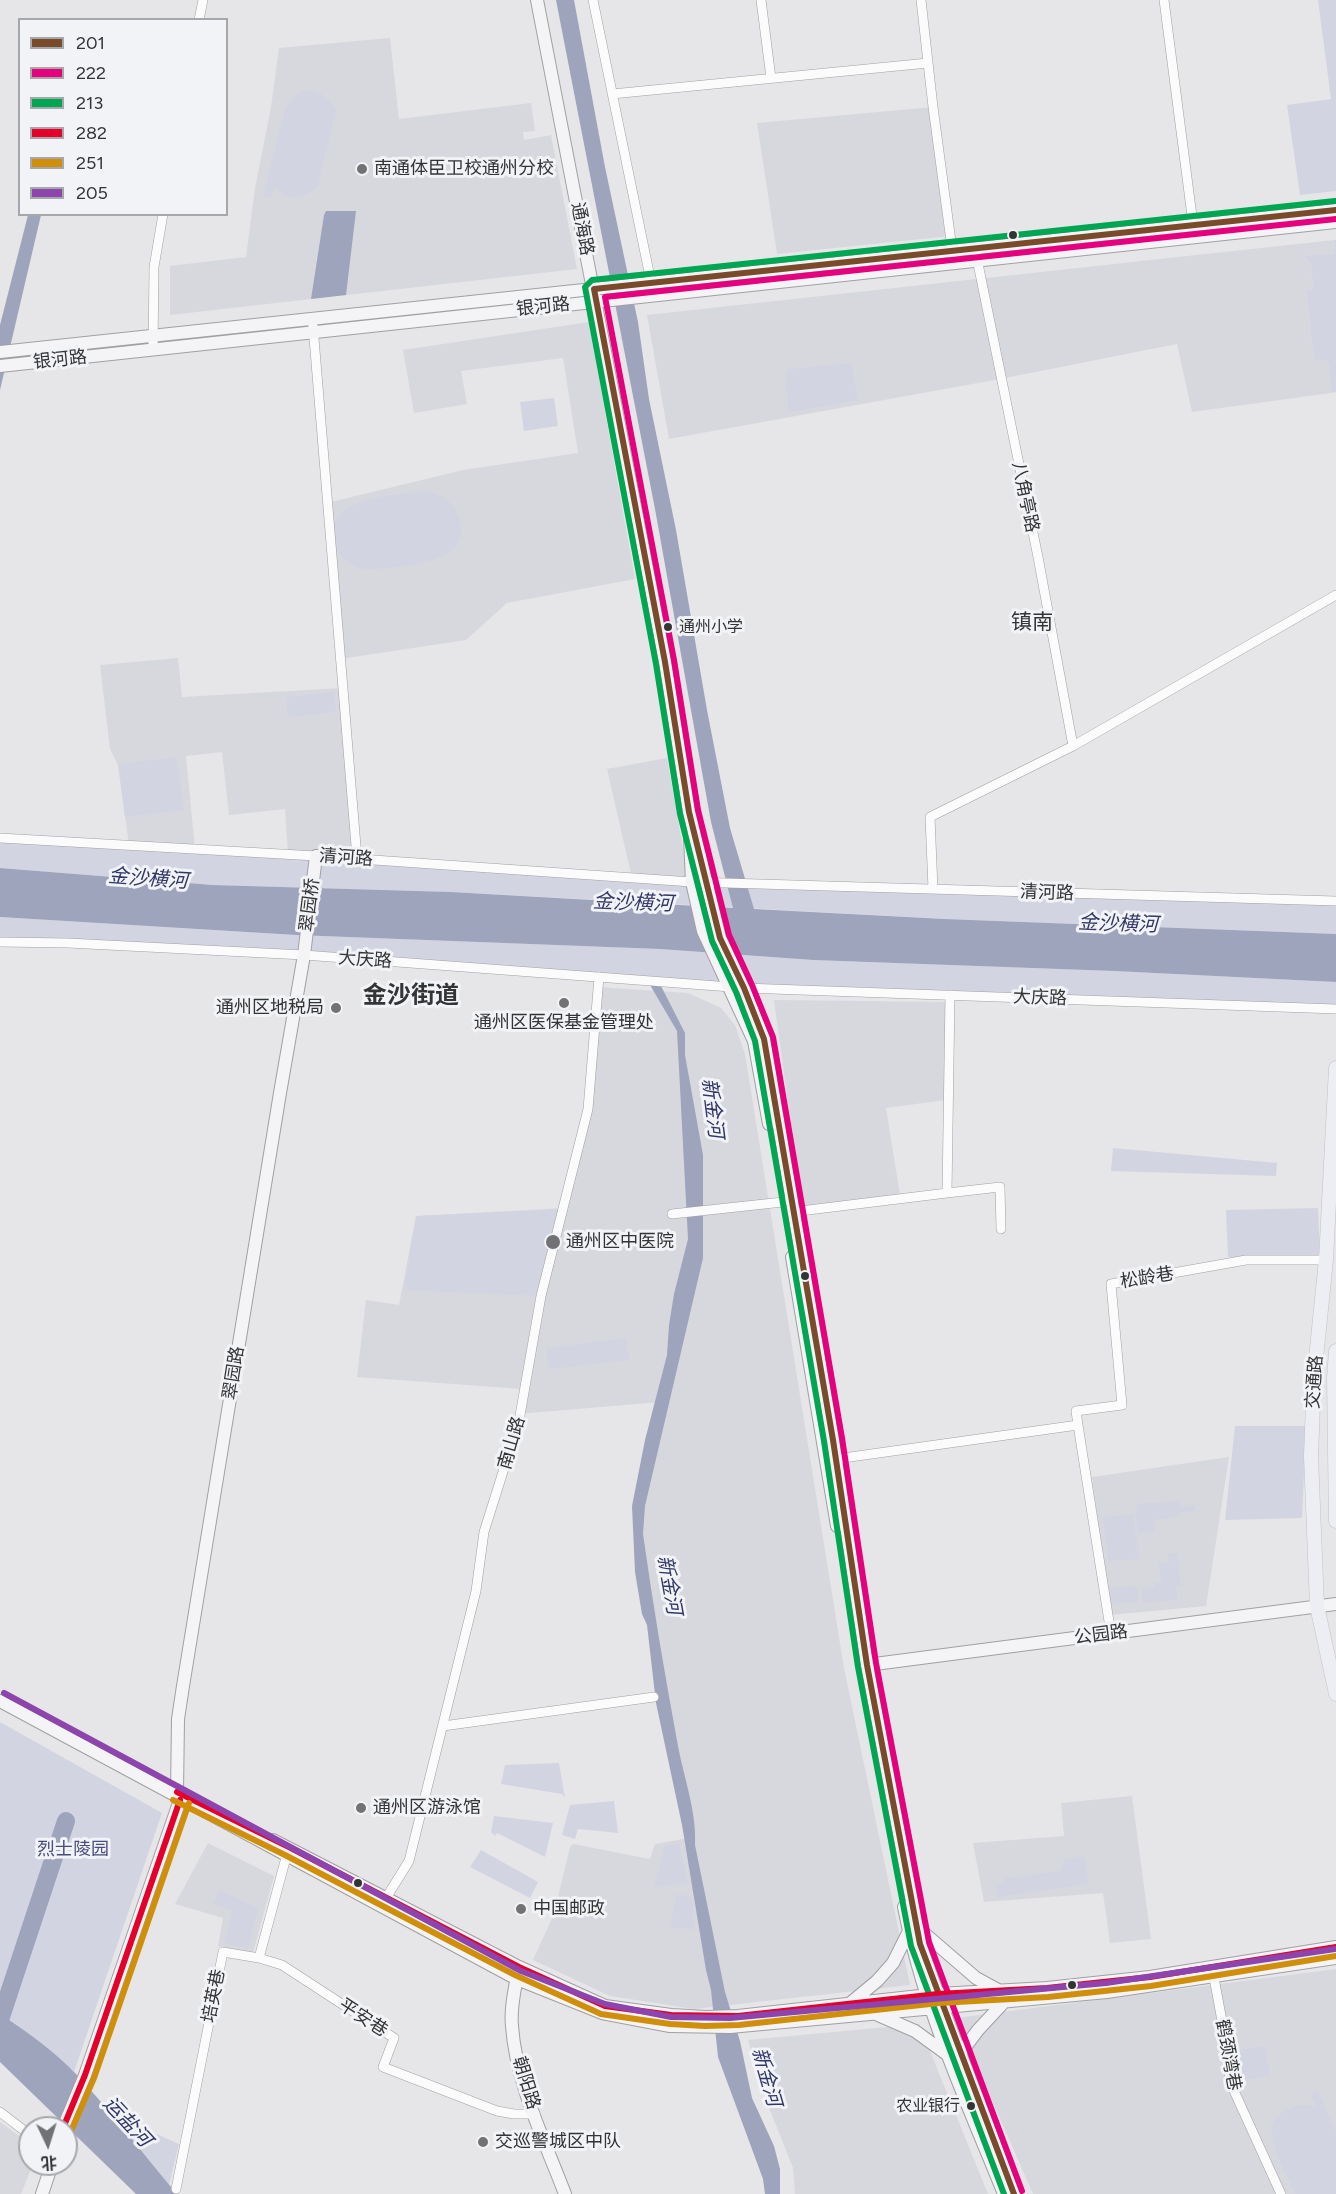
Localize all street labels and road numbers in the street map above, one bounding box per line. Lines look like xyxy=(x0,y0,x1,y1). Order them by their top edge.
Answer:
street label: 通海路 xyxy=(566,200,598,258)
street label: 银河路 xyxy=(515,293,571,321)
street label: 银河路 xyxy=(32,346,88,374)
street label: 八角亭路 xyxy=(1007,460,1043,534)
street label: 清河路 xyxy=(318,845,374,871)
street label: 翠园桥 xyxy=(296,877,324,933)
street label: 清河路 xyxy=(1020,881,1074,905)
street label: 大庆路 xyxy=(337,947,393,973)
street label: 大庆路 xyxy=(1013,986,1067,1010)
street label: 松龄巷 xyxy=(1119,1263,1175,1293)
street label: 翠园路 xyxy=(219,1345,249,1401)
street label: 交通路 xyxy=(1302,1354,1328,1410)
street label: 南山路 xyxy=(494,1414,530,1472)
street label: 公园路 xyxy=(1073,1621,1129,1649)
street label: 培英巷 xyxy=(198,1967,230,2025)
street label: 平安巷 xyxy=(334,1994,392,2042)
street label: 鹤颈湾巷 xyxy=(1211,2018,1245,2092)
street label: 朝阳路 xyxy=(508,2054,544,2112)

